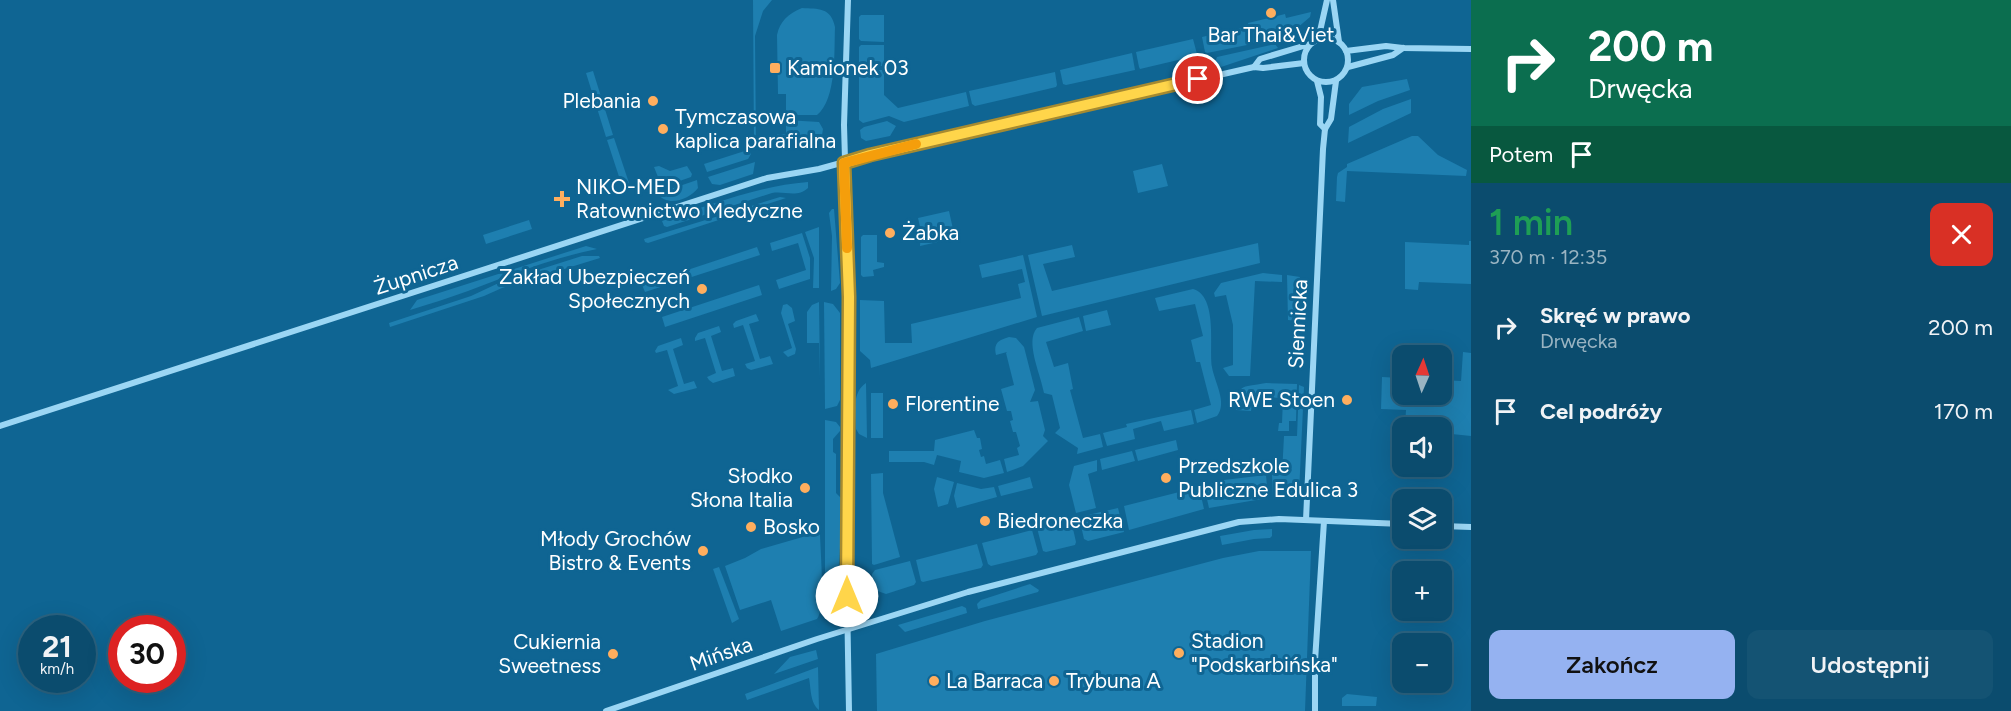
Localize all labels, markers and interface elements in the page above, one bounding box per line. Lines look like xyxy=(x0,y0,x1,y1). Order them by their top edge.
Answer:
marker: Bar Thai&Viet xyxy=(1264,6,1278,20)
text: 200 m xyxy=(1588,21,1713,72)
place label: Bar Thai&Viet xyxy=(1207,22,1335,47)
icon: right xyxy=(1489,24,1567,102)
pin xyxy=(1172,53,1223,104)
place label: Kamionek 03 xyxy=(787,55,909,80)
marker: Kamionek 03 xyxy=(768,61,782,75)
icon: arrive xyxy=(1181,62,1214,95)
text: Drwęcka xyxy=(1588,72,1693,105)
place label: Plebania xyxy=(562,88,641,113)
marker: Plebania xyxy=(646,94,660,108)
place label: Tymczasowa kaplica parafialna xyxy=(675,104,836,153)
marker: Tymczasowa kaplica parafialna xyxy=(656,122,670,136)
icon: arrive xyxy=(1565,138,1598,171)
text: Potem xyxy=(1489,141,1553,168)
place label: NIKO-MED Ratownictwo Medyczne xyxy=(576,174,803,223)
marker: NIKO-MED Ratownictwo Medyczne xyxy=(553,190,571,208)
text: 1 min xyxy=(1489,201,1573,244)
button: close xyxy=(1930,203,1993,266)
place label: Żabka xyxy=(902,220,959,245)
marker: Żabka xyxy=(883,226,897,240)
text: 370 m · 12:35 xyxy=(1489,245,1607,269)
street label: Żupnicza xyxy=(371,249,461,300)
place label: Zakład Ubezpieczeń Społecznych xyxy=(499,264,690,313)
street label: Siennicka xyxy=(1283,279,1312,369)
marker: Zakład Ubezpieczeń Społecznych xyxy=(695,282,709,296)
text: Skręć w prawo xyxy=(1540,302,1690,329)
icon: right xyxy=(1489,311,1522,344)
text: 200 m xyxy=(1928,314,1993,341)
text: Drwęcka xyxy=(1540,329,1617,353)
north arrow xyxy=(1392,345,1452,405)
map controls xyxy=(1392,345,1452,693)
place label: RWE Stoen xyxy=(1228,387,1335,412)
place label: Florentine xyxy=(905,391,999,416)
marker: RWE Stoen xyxy=(1340,393,1354,407)
icon: arrive xyxy=(1489,395,1522,428)
marker: Florentine xyxy=(886,397,900,411)
text: Cel podróży xyxy=(1540,398,1662,425)
text: 170 m xyxy=(1934,398,1993,425)
button: sound xyxy=(1392,417,1452,477)
place label: Przedszkole Publiczne Edulica 3 xyxy=(1178,453,1358,502)
place label: Słodko Słona Italia xyxy=(690,463,793,512)
marker: Przedszkole Publiczne Edulica 3 xyxy=(1159,471,1173,485)
marker: Słodko Słona Italia xyxy=(798,481,812,495)
button: layers xyxy=(1392,489,1452,549)
place label: Biedroneczka xyxy=(997,508,1123,533)
place label: Bosko xyxy=(763,514,820,539)
marker: Biedroneczka xyxy=(978,514,992,528)
marker: Bosko xyxy=(744,520,758,534)
place label: Młody Grochów Bistro & Events xyxy=(540,526,692,575)
marker: Młody Grochów Bistro & Events xyxy=(696,544,710,558)
button: + xyxy=(1392,561,1452,621)
position arrow xyxy=(815,564,879,628)
speed limit sign: 30 xyxy=(108,615,186,693)
text: 21 xyxy=(42,628,72,665)
place label: Stadion "Podskarbińska" xyxy=(1191,628,1338,677)
place label: Cukiernia Sweetness xyxy=(498,629,601,678)
button: Zakończ xyxy=(1489,630,1735,699)
button: Udostępnij xyxy=(1747,630,1993,699)
street label: Mińska xyxy=(686,631,756,676)
button: − xyxy=(1392,633,1452,693)
marker: Stadion "Podskarbińska" xyxy=(1172,646,1186,660)
marker: Cukiernia Sweetness xyxy=(606,647,620,661)
text: km/h xyxy=(40,660,74,678)
place label: La Barraca xyxy=(946,668,1043,693)
place label: Trybuna A xyxy=(1066,668,1161,693)
marker: La Barraca xyxy=(927,674,941,688)
marker: Trybuna A xyxy=(1047,674,1061,688)

